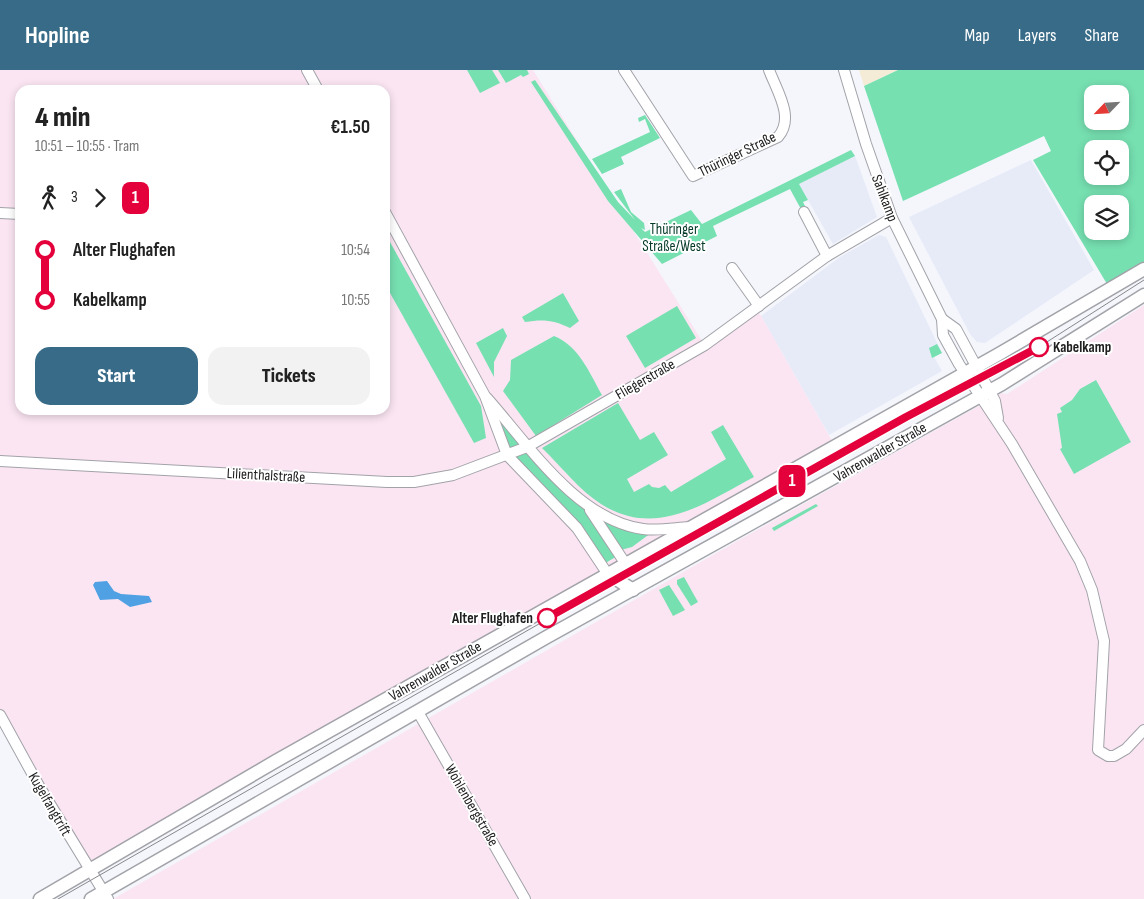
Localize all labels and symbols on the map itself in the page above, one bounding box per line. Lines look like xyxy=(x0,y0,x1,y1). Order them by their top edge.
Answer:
north arrow xyxy=(1084,85,1129,130)
street label: Thüringer Straße xyxy=(695,128,779,181)
street label: Sahlkamp xyxy=(867,172,902,224)
park label: Thüringer Straße/West xyxy=(642,220,706,256)
marker: Kabelkamp xyxy=(1029,337,1049,357)
place label: Kabelkamp xyxy=(1053,338,1111,357)
street label: Fliegerstraße xyxy=(612,355,678,404)
street label: Vahrenwalder Straße xyxy=(831,418,930,487)
street label: Lilienthalstraße xyxy=(226,464,306,487)
line badge: 1 xyxy=(776,465,808,497)
marker: Alter Flughafen xyxy=(537,608,557,628)
place label: Alter Flughafen xyxy=(451,609,533,628)
street label: Vahrenwalder Straße xyxy=(386,637,485,706)
street label: Wohlenbergstraße xyxy=(440,761,503,850)
street label: Kugelfangtrift xyxy=(24,769,76,840)

